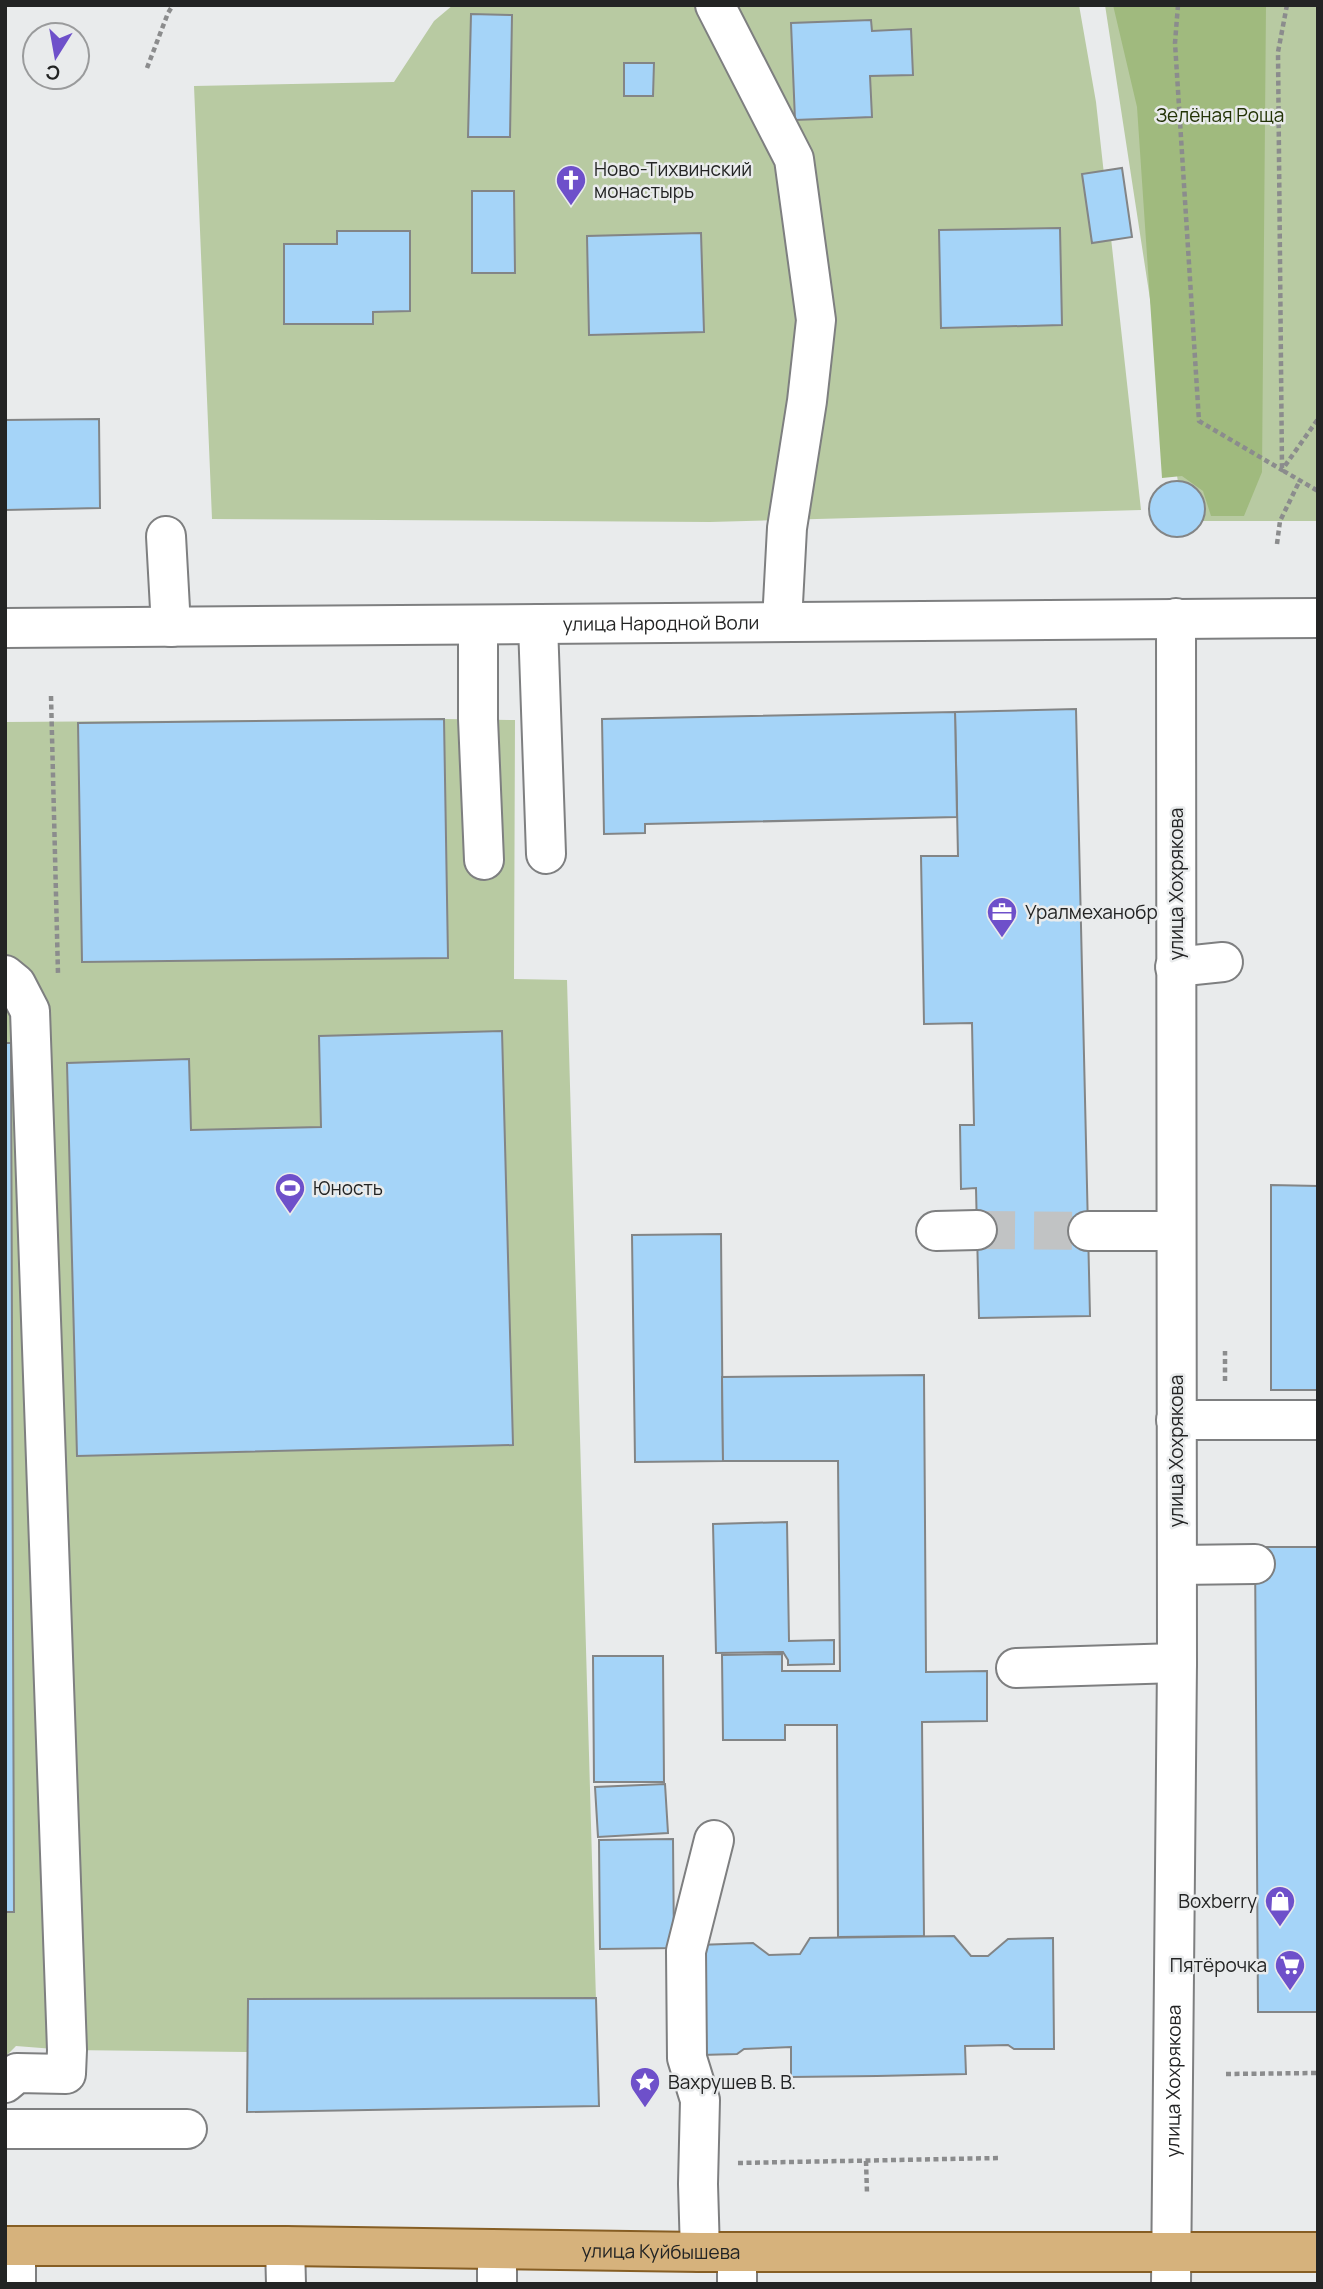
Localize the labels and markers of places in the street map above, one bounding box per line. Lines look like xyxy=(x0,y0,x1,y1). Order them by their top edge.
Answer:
place label: Ново-Тихвинский монастырь xyxy=(594,156,752,204)
church icon: Ново-Тихвинский монастырь xyxy=(554,163,588,207)
office icon: Уралмеханобр xyxy=(985,895,1019,939)
place label: Уралмеханобр xyxy=(1025,899,1158,925)
sports icon: Юность xyxy=(273,1171,307,1215)
place label: Юность xyxy=(313,1175,383,1201)
shop icon: Boxberry xyxy=(1263,1884,1297,1928)
place label: Boxberry xyxy=(1178,1888,1257,1914)
supermarket icon: Пятёрочка xyxy=(1273,1948,1307,1992)
place label: Пятёрочка xyxy=(1170,1952,1267,1978)
place icon: Вахрушев В. В. xyxy=(628,2065,662,2109)
place label: Вахрушев В. В. xyxy=(668,2069,796,2095)

